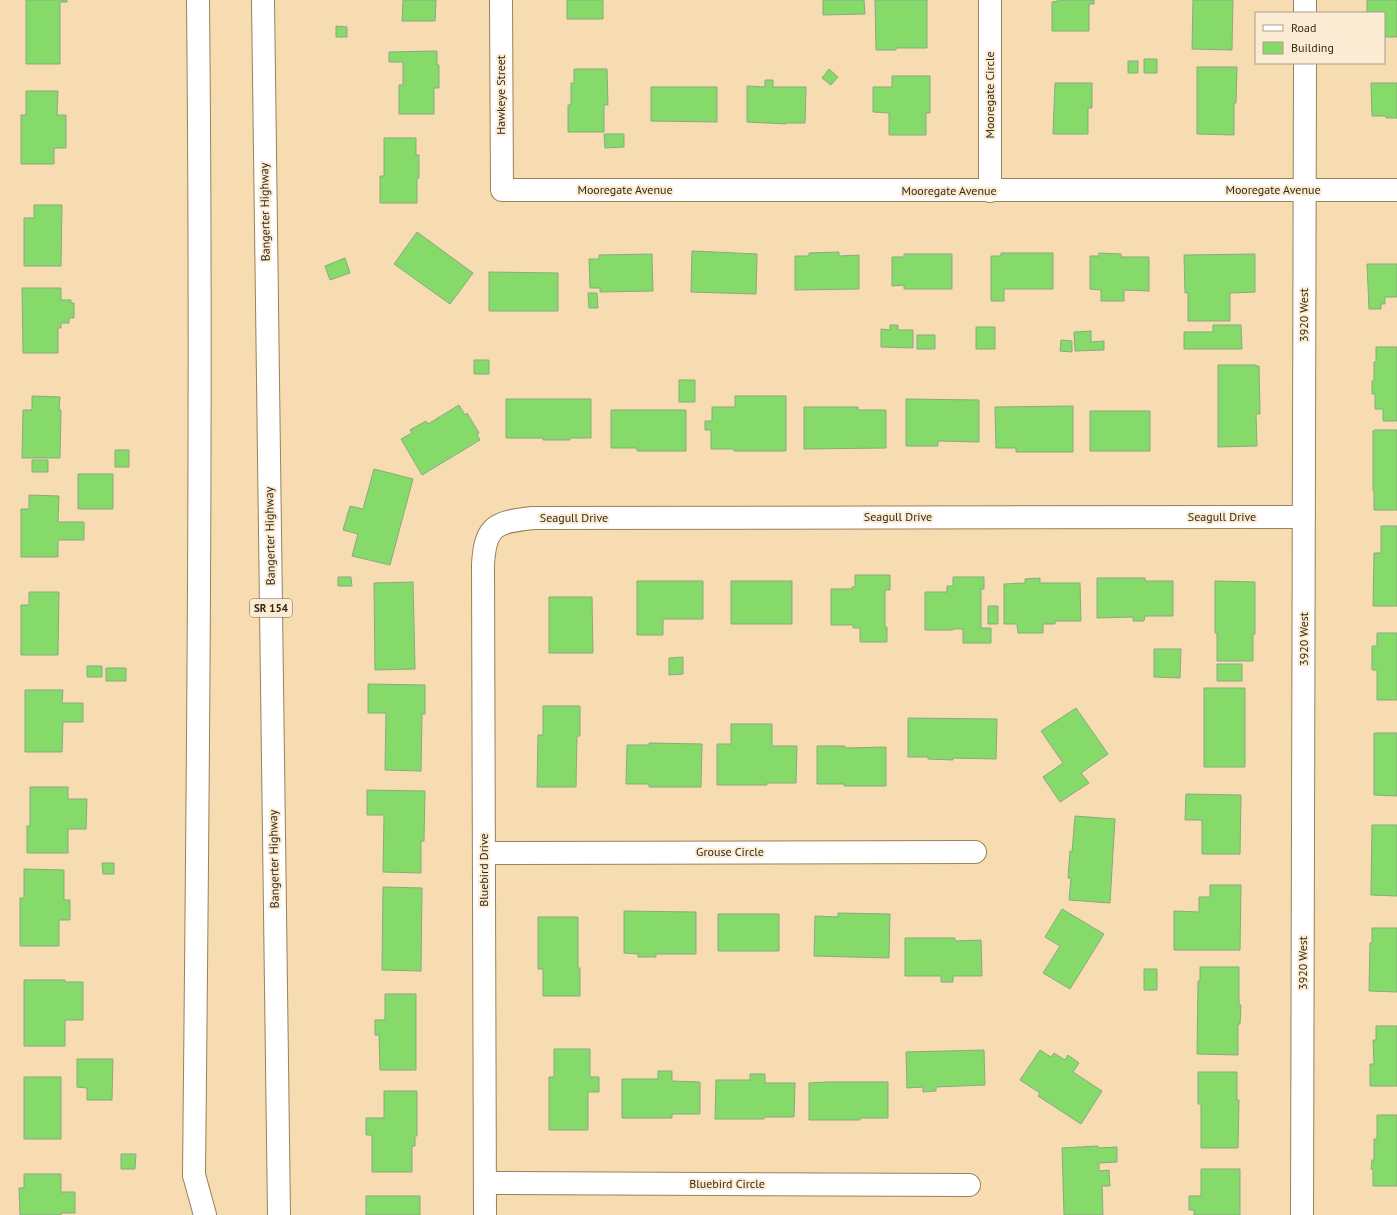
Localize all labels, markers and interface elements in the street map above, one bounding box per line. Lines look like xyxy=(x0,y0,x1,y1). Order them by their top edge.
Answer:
legend xyxy=(1255,12,1385,64)
text: Road xyxy=(1291,20,1316,35)
text: Building xyxy=(1291,40,1334,55)
street label: Mooregate Circle xyxy=(982,51,997,139)
street label: Hawkeye Street xyxy=(493,55,508,135)
street label: Bangerter Highway xyxy=(256,162,273,261)
street label: Mooregate Avenue xyxy=(577,182,673,197)
street label: Mooregate Avenue xyxy=(1225,182,1321,197)
street label: Mooregate Avenue xyxy=(901,183,997,198)
street label: 3920 West xyxy=(1296,288,1311,342)
street label: Bangerter Highway xyxy=(261,486,278,585)
street label: Seagull Drive xyxy=(864,509,932,524)
street label: Seagull Drive xyxy=(1188,509,1256,524)
street label: Seagull Drive xyxy=(540,510,608,525)
road number: SR 154 xyxy=(250,599,292,617)
street label: 3920 West xyxy=(1296,612,1311,666)
street label: Bangerter Highway xyxy=(265,809,282,908)
street label: Bluebird Drive xyxy=(476,833,491,907)
street label: Grouse Circle xyxy=(696,844,764,859)
street label: 3920 West xyxy=(1295,936,1310,990)
street label: Bluebird Circle xyxy=(689,1176,765,1191)

